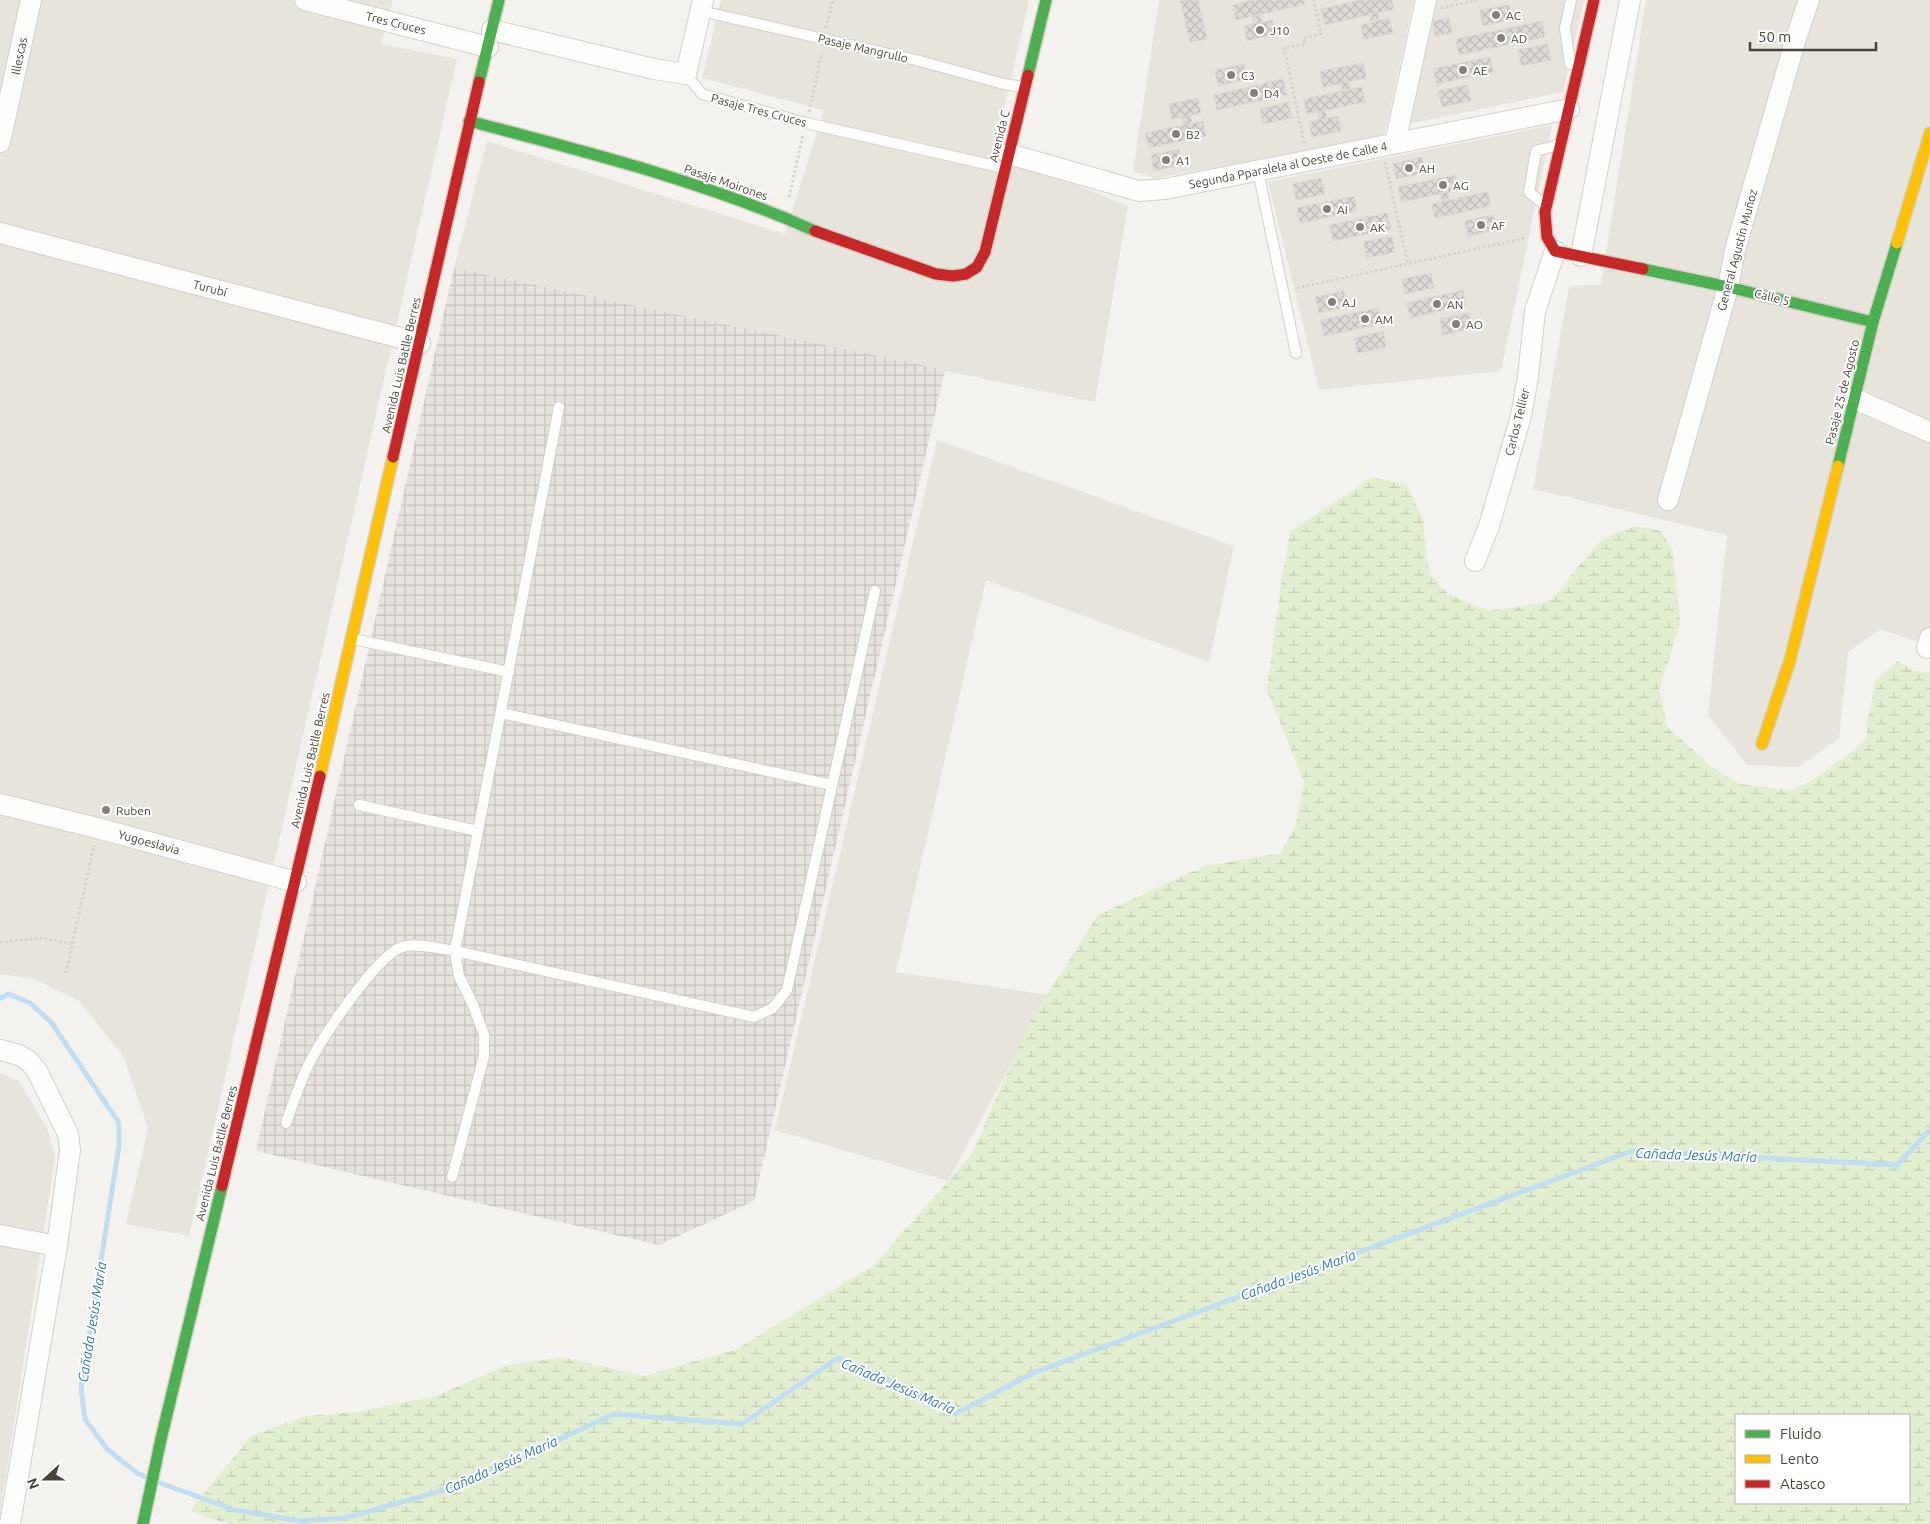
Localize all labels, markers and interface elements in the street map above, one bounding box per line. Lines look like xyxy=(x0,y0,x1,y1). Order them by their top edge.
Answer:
street label: Tres Cruces xyxy=(365,9,427,37)
marker: AC xyxy=(1490,9,1502,21)
place label: AC xyxy=(1506,9,1522,22)
scale bar xyxy=(1750,20,1876,52)
marker: J10 xyxy=(1254,24,1266,36)
place label: J10 xyxy=(1270,24,1290,37)
text: 50 m xyxy=(1758,28,1791,45)
street label: Pasaje Mangrullo xyxy=(817,31,909,65)
marker: AD xyxy=(1495,32,1507,44)
place label: AD xyxy=(1511,32,1527,45)
street label: Illescas xyxy=(9,36,29,76)
marker: AE xyxy=(1457,64,1469,76)
place label: AE xyxy=(1473,64,1488,77)
marker: C3 xyxy=(1225,69,1237,81)
place label: C3 xyxy=(1241,69,1255,82)
marker: D4 xyxy=(1248,87,1260,99)
place label: D4 xyxy=(1264,87,1279,100)
street label: Pasaje Tres Cruces xyxy=(710,91,808,129)
street label: Avenida C xyxy=(986,108,1012,163)
marker: B2 xyxy=(1170,128,1182,140)
place label: B2 xyxy=(1186,128,1200,141)
street label: Segunda Pparalela al Oeste de Calle 4 xyxy=(1188,139,1389,191)
marker: A1 xyxy=(1160,154,1172,166)
place label: A1 xyxy=(1176,154,1191,167)
street label: Pasaje Moirones xyxy=(683,162,769,202)
marker: AH xyxy=(1403,162,1415,174)
place label: AH xyxy=(1419,162,1435,175)
marker: AG xyxy=(1437,179,1449,191)
place label: AG xyxy=(1453,179,1469,192)
street label: General Agustín Muñoz xyxy=(1715,187,1760,312)
marker: AI xyxy=(1321,203,1333,215)
place label: AI xyxy=(1337,203,1348,216)
marker: AF xyxy=(1475,219,1487,231)
place label: AF xyxy=(1491,219,1505,232)
marker: AK xyxy=(1354,221,1366,233)
place label: AK xyxy=(1370,221,1386,234)
street label: Turubí xyxy=(192,277,229,299)
street label: Calle 5 xyxy=(1753,286,1791,308)
street label: Avenida Luis Batlle Berres xyxy=(379,296,423,434)
marker: AJ xyxy=(1326,296,1338,308)
place label: AJ xyxy=(1342,296,1356,309)
marker: AN xyxy=(1431,298,1443,310)
place label: AN xyxy=(1447,298,1463,311)
marker: AM xyxy=(1359,313,1371,325)
place label: AM xyxy=(1375,313,1393,326)
marker: AO xyxy=(1450,318,1462,330)
place label: AO xyxy=(1466,318,1483,331)
street label: Pasaje 25 de Agosto xyxy=(1823,338,1861,446)
street label: Carlos Tellier xyxy=(1502,386,1532,457)
street label: Avenida Luis Batlle Berres xyxy=(288,691,332,829)
marker: Ruben xyxy=(100,804,112,816)
place label: Ruben xyxy=(116,804,151,817)
street label: Yugoeslavia xyxy=(117,827,181,857)
street label: Avenida Luis Batlle Berres xyxy=(193,1084,239,1222)
water label: Cañada Jesús María xyxy=(1635,1145,1758,1165)
water label: Cañada Jesús María xyxy=(1238,1246,1358,1303)
water label: Cañada Jesús María xyxy=(75,1260,110,1383)
water label: Cañada Jesús María xyxy=(839,1355,958,1417)
legend xyxy=(1735,1414,1910,1504)
text: Fluido xyxy=(1780,1425,1822,1442)
water label: Cañada Jesús María xyxy=(442,1433,560,1497)
text: Lento xyxy=(1780,1450,1819,1467)
north arrow xyxy=(20,1454,70,1504)
text: Atasco xyxy=(1780,1475,1826,1492)
text: N xyxy=(24,1476,42,1491)

